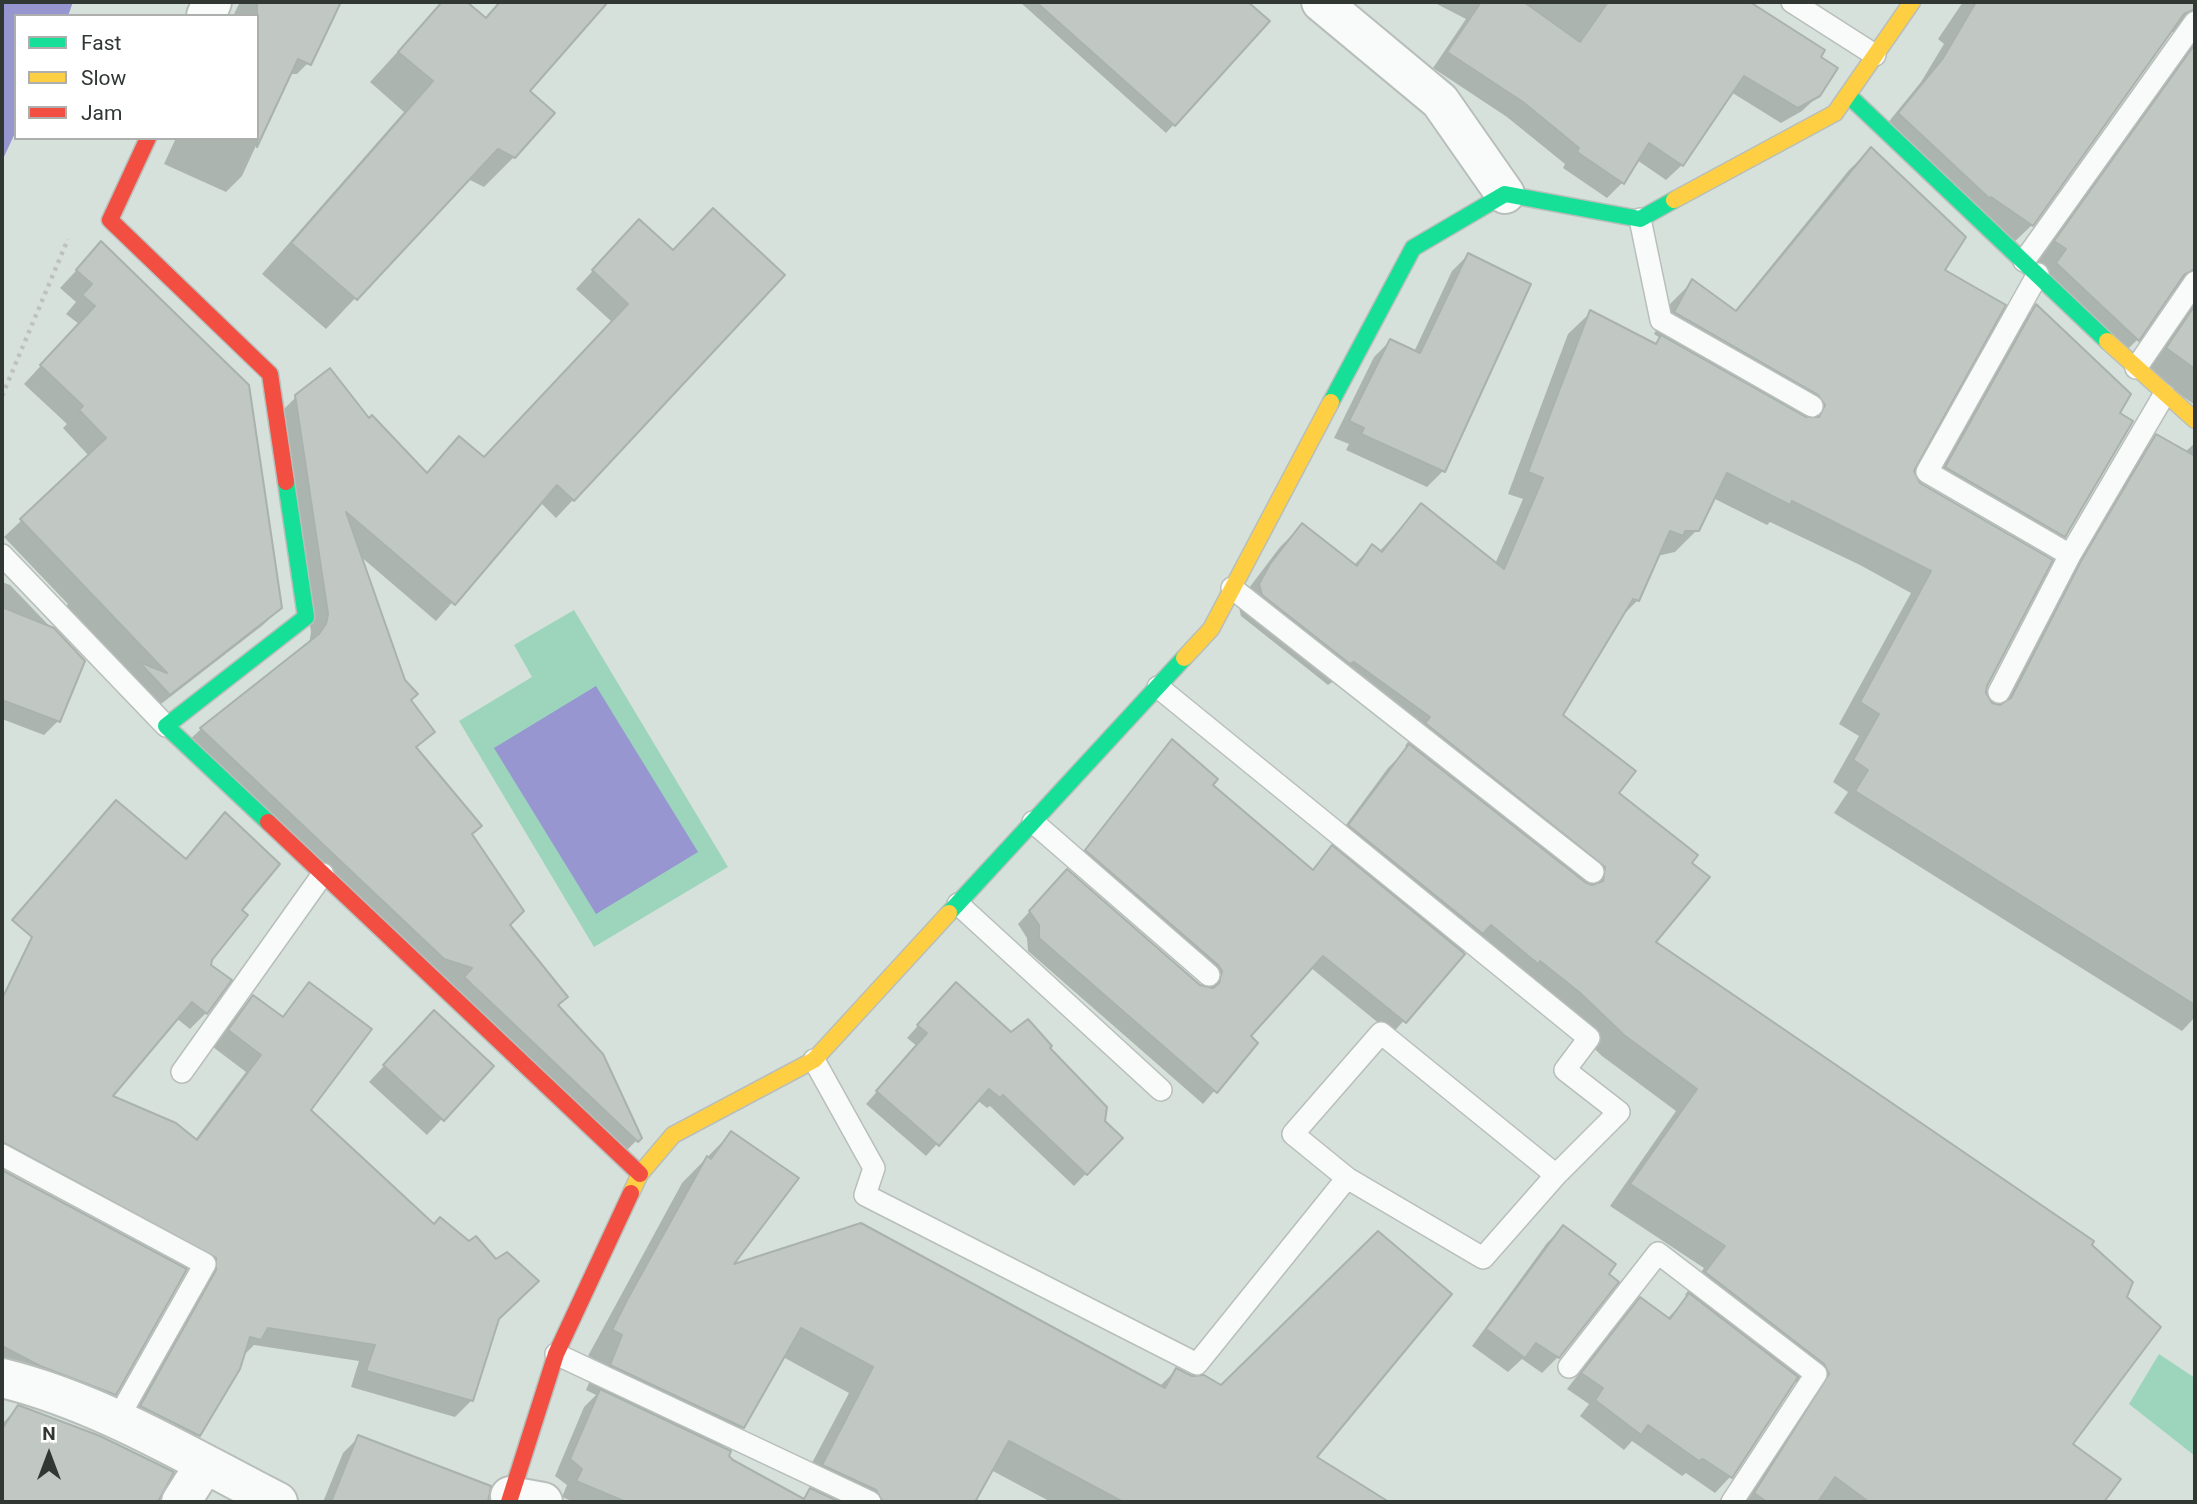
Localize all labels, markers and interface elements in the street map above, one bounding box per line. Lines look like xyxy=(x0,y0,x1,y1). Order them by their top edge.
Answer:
legend xyxy=(14,14,259,140)
text: Fast xyxy=(81,31,121,55)
text: Slow xyxy=(81,66,126,90)
text: Jam xyxy=(81,101,122,125)
north arrow xyxy=(14,1420,84,1490)
text: N xyxy=(42,1422,56,1445)

